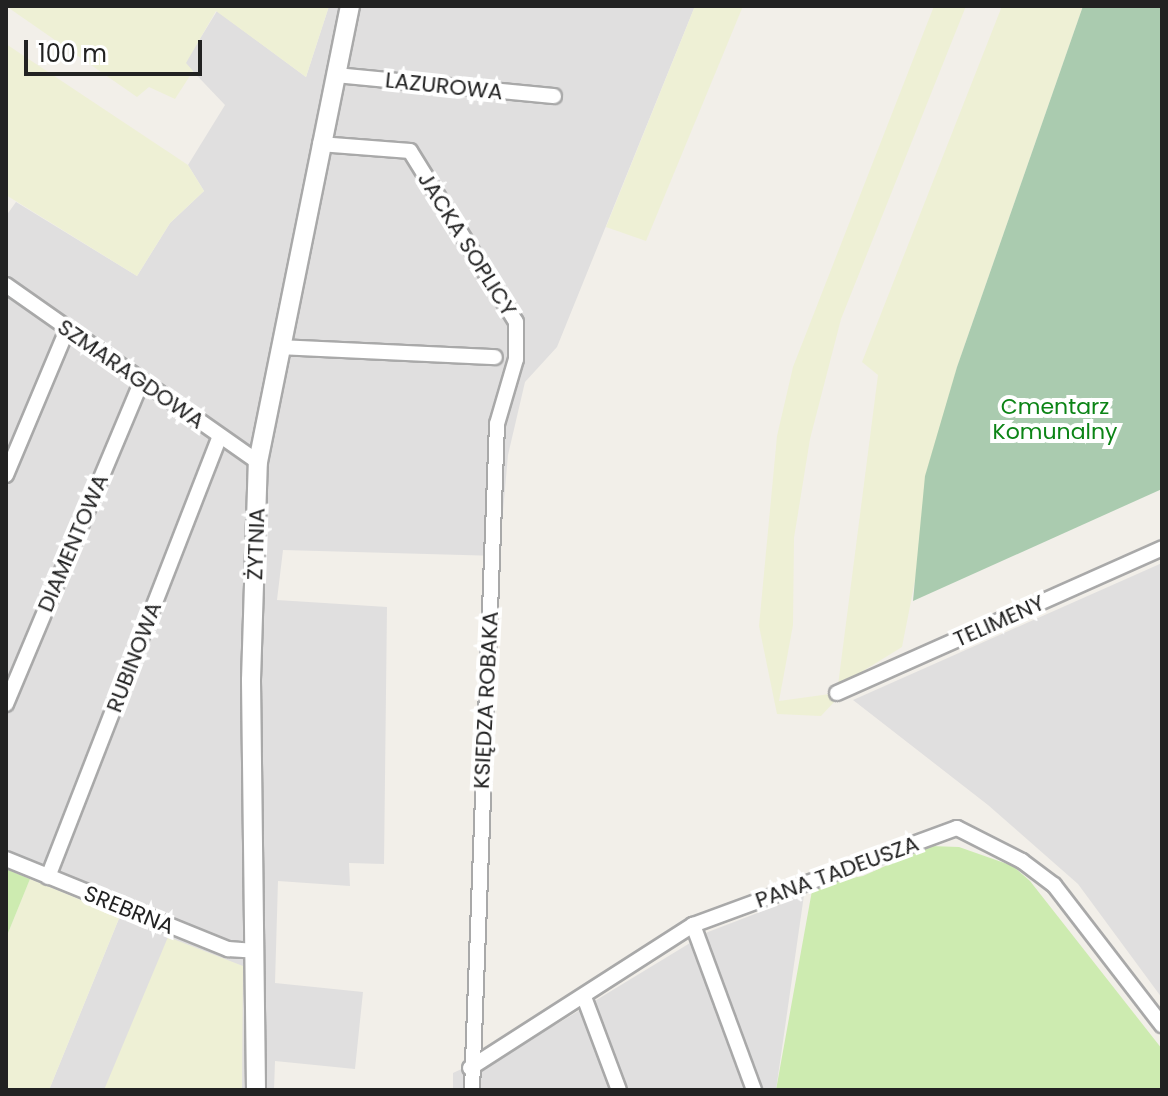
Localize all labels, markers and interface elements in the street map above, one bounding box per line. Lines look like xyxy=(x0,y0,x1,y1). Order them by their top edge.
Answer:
scale bar xyxy=(28,24,206,74)
text: 100 m xyxy=(38,37,107,70)
street label: LAZUROWA xyxy=(384,67,504,105)
street label: JACKA SOPLICY xyxy=(412,167,522,321)
street label: SZMARAGDOWA xyxy=(53,314,209,434)
park label: Cmentarz Komunalny xyxy=(993,393,1117,444)
street label: DIAMENTOWA xyxy=(32,470,114,616)
street label: ŻYTNIA xyxy=(242,507,270,581)
street label: TELIMENY xyxy=(949,589,1049,653)
street label: RUBINOWA xyxy=(101,598,167,716)
street label: KSIĘDZA ROBAKA xyxy=(468,610,504,790)
street label: PANA TADEUSZA xyxy=(752,830,922,914)
street label: SREBRNA xyxy=(80,880,178,940)

